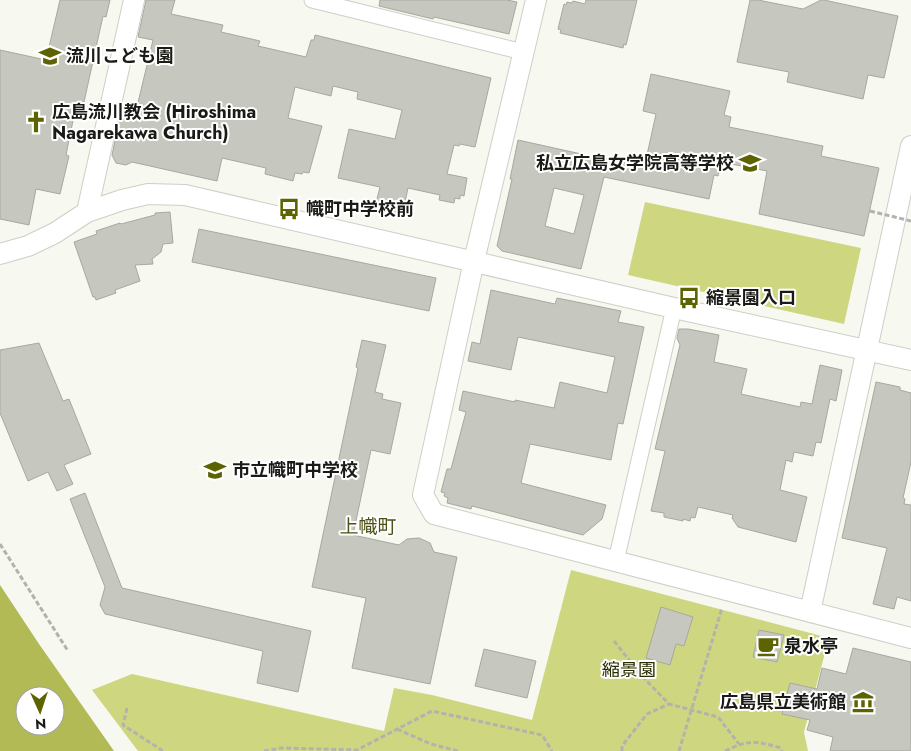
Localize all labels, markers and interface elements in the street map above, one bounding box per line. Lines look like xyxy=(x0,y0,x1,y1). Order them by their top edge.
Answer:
school or university icon: 流川こども園 xyxy=(37,43,63,69)
place label: 流川こども園 xyxy=(66,43,174,69)
place label: 広島流川教会 (Hiroshima Nagarekawa Church) xyxy=(52,99,256,146)
church icon: 広島流川教会 (Hiroshima Nagarekawa Church) xyxy=(23,109,49,135)
place label: 私立広島女学院高等学校 xyxy=(536,150,734,176)
school or university icon: 私立広島女学院高等学校 xyxy=(737,150,763,176)
bus stop icon: 幟町中学校前 xyxy=(276,196,302,222)
place label: 幟町中学校前 xyxy=(306,196,414,222)
bus stop icon: 縮景園入口 xyxy=(676,285,702,311)
place label: 縮景園入口 xyxy=(706,285,796,311)
school or university icon: 市立幟町中学校 xyxy=(202,457,228,483)
place label: 市立幟町中学校 xyxy=(232,457,358,483)
district label: 上幟町 xyxy=(339,513,397,540)
cafe icon: 泉水亭 xyxy=(755,633,781,659)
place label: 泉水亭 xyxy=(784,633,838,659)
park label: 縮景園 xyxy=(602,657,656,683)
north arrow xyxy=(15,686,65,736)
place label: 広島県立美術館 xyxy=(720,689,846,715)
museum icon: 広島県立美術館 xyxy=(850,689,876,715)
text: N xyxy=(35,714,47,734)

